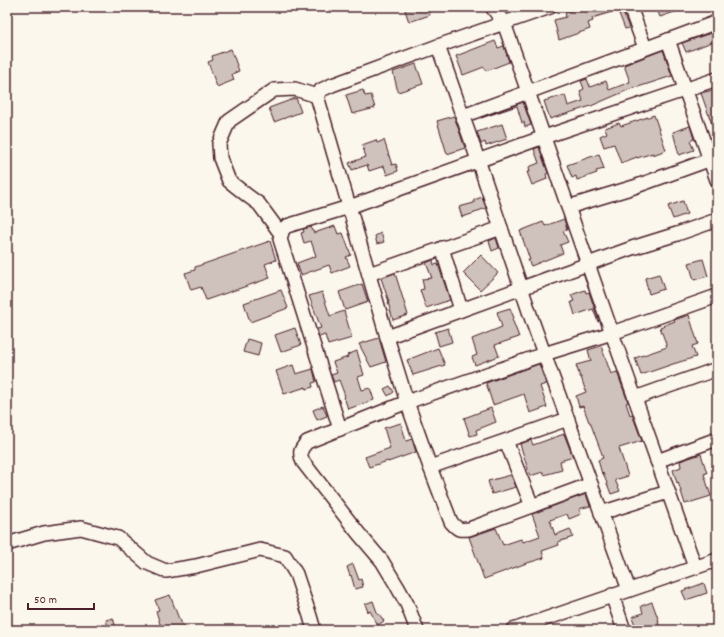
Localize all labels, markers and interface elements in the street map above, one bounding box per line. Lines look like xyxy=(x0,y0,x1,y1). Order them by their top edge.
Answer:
scale bar xyxy=(28,585,94,611)
text: 50 m xyxy=(34,592,57,609)

